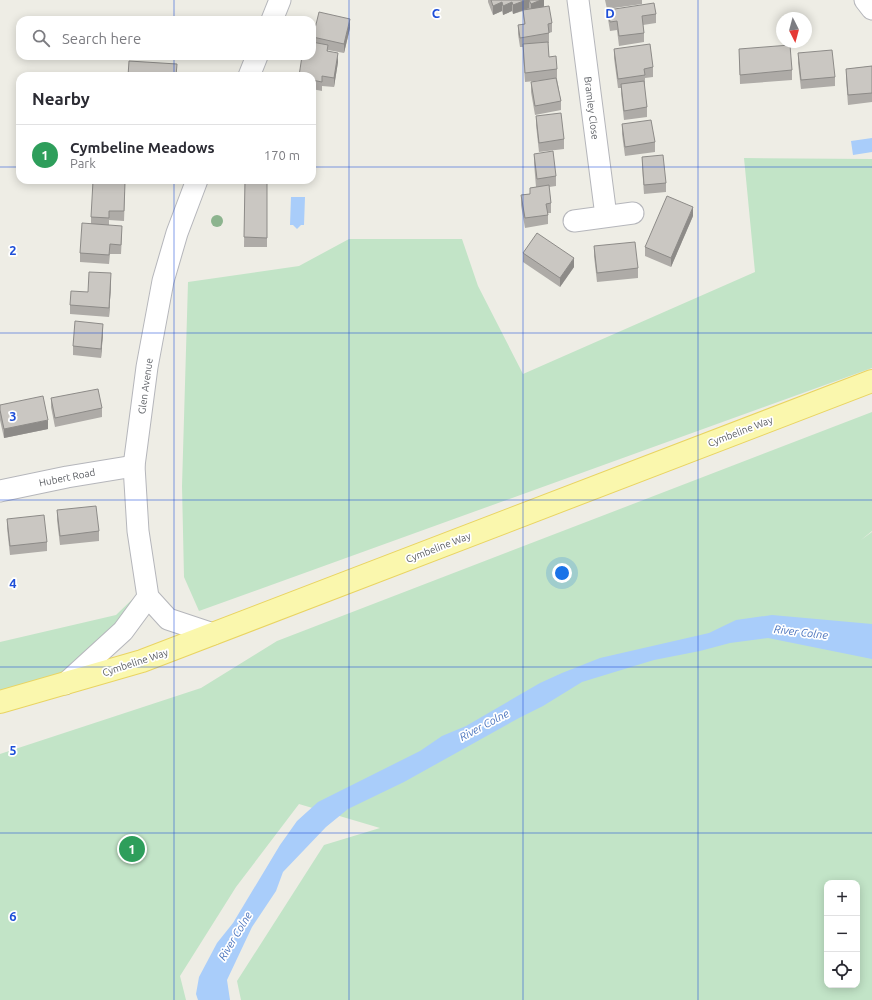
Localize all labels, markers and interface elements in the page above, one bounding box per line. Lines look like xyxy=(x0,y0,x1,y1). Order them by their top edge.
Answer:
text: C xyxy=(432,6,441,20)
text: D xyxy=(605,6,615,20)
north arrow xyxy=(776,12,812,48)
search box xyxy=(16,16,316,60)
icon: search xyxy=(30,27,52,49)
text: Search here xyxy=(62,30,141,47)
street label: Bramley Close xyxy=(582,76,601,140)
text: Nearby xyxy=(32,89,90,108)
text: Cymbeline Meadows xyxy=(70,139,215,156)
text: 1 xyxy=(41,148,49,162)
text: 170 m xyxy=(264,148,300,162)
text: Park xyxy=(70,156,96,170)
text: 2 xyxy=(9,243,17,257)
street label: Glen Avenue xyxy=(136,357,155,415)
text: 3 xyxy=(9,409,17,423)
street label: Cymbeline Way xyxy=(706,414,774,449)
street label: Hubert Road xyxy=(38,467,96,488)
street label: Cymbeline Way xyxy=(404,530,472,565)
your location xyxy=(552,563,572,583)
text: 4 xyxy=(9,576,17,590)
water label: River Colne xyxy=(773,623,829,641)
street label: Cymbeline Way xyxy=(101,647,170,678)
water label: River Colne xyxy=(457,707,511,743)
text: 5 xyxy=(9,743,17,757)
pin: 1 xyxy=(119,834,145,864)
map controls xyxy=(824,880,860,988)
button: + xyxy=(824,880,860,916)
text: 6 xyxy=(9,909,17,923)
water label: River Colne xyxy=(216,909,254,962)
button: − xyxy=(824,916,860,952)
button: locate xyxy=(824,952,860,988)

